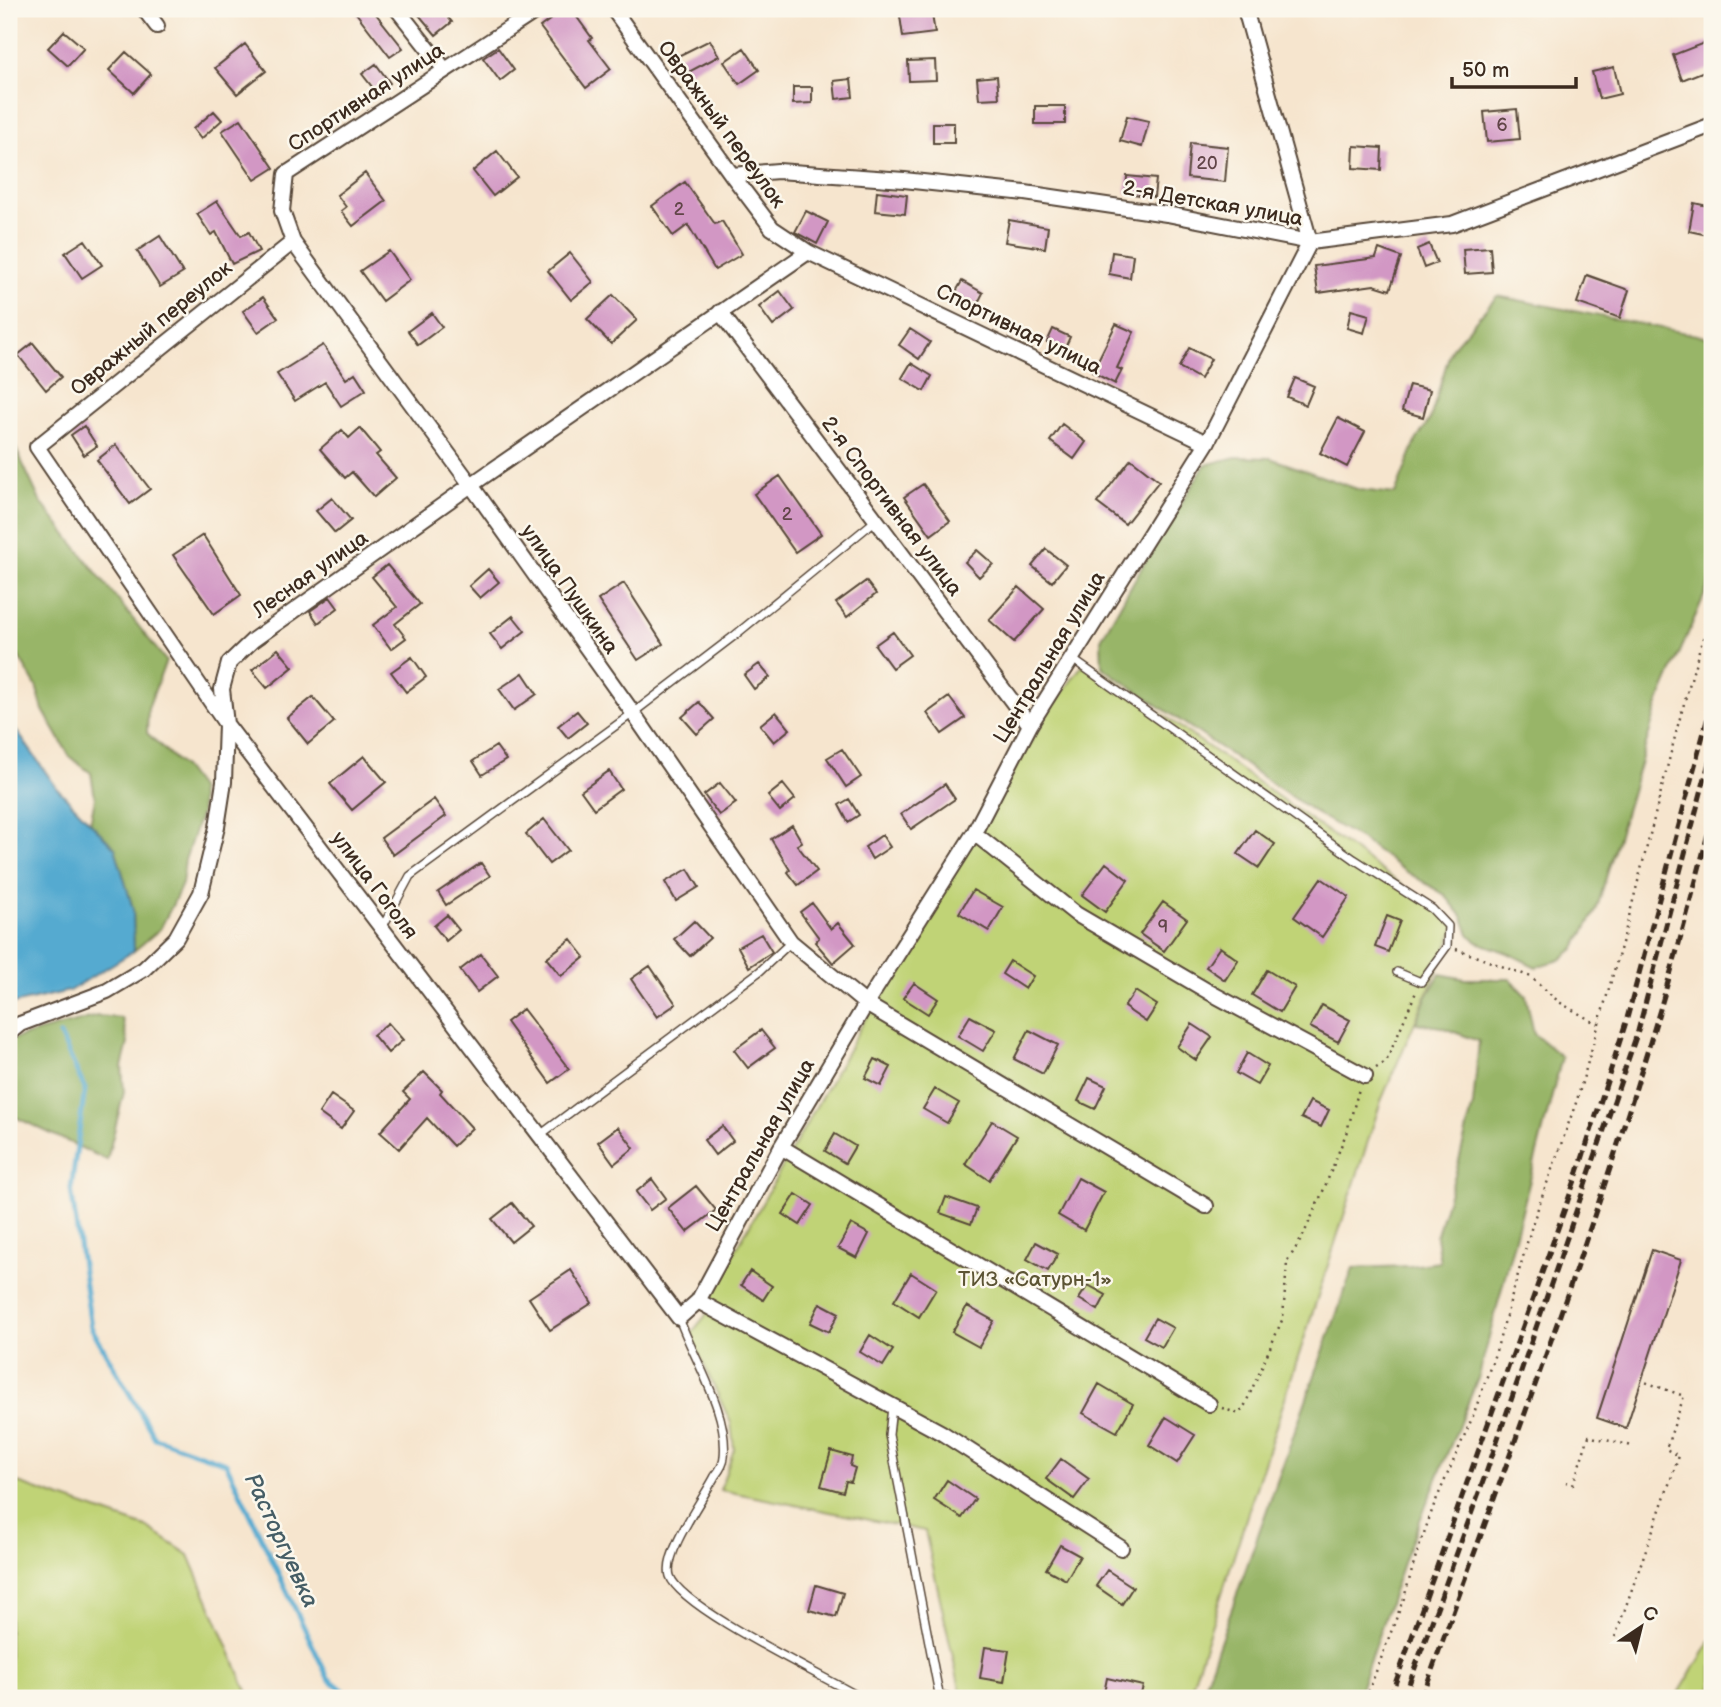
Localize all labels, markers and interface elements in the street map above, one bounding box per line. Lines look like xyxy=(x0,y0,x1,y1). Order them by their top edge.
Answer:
street label: Овражный переулок xyxy=(652,36,791,213)
street label: Спортивная улица xyxy=(284,37,449,157)
scale bar xyxy=(1452,46,1576,90)
text: 50 m xyxy=(1462,58,1509,83)
house number: 6 xyxy=(1497,115,1508,136)
house number: 20 xyxy=(1196,153,1218,174)
street label: 2-я Детская улица xyxy=(1121,175,1305,232)
house number: 2 xyxy=(674,199,685,220)
street label: Овражный переулок xyxy=(65,256,237,401)
street label: Спортивная улица xyxy=(932,279,1106,381)
street label: 2-я Спортивная улица xyxy=(816,412,968,601)
house number: 2 xyxy=(782,504,793,525)
street label: улица Пушкина xyxy=(516,520,624,659)
street label: Лесная улица xyxy=(247,525,373,624)
street label: Центральная улица xyxy=(988,566,1111,748)
street label: улица Гоголя xyxy=(326,827,423,944)
house number: 9 xyxy=(1158,917,1168,938)
street label: Центральная улица xyxy=(701,1054,820,1236)
park label: ТИЗ «Сатурн-1» xyxy=(958,1267,1112,1292)
water label: Расторгуевка xyxy=(238,1469,325,1612)
north arrow xyxy=(1606,1592,1676,1662)
text: С xyxy=(1638,1601,1662,1628)

